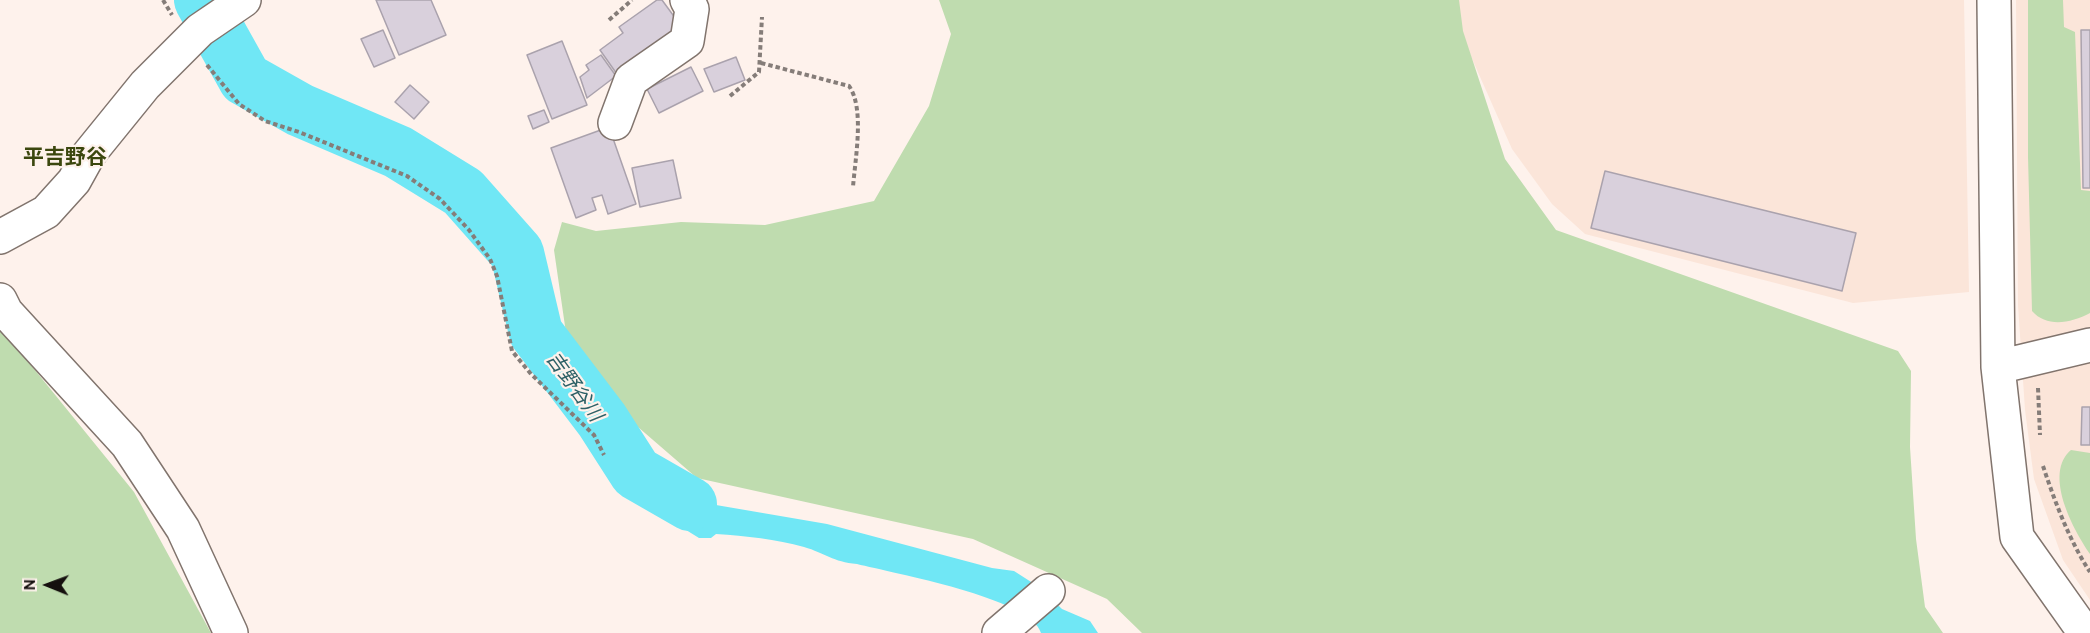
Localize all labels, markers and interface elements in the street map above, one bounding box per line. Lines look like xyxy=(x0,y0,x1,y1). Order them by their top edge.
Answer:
district label: 平吉野谷 xyxy=(23,145,107,171)
water label: 吉野谷川 xyxy=(541,348,607,426)
north arrow xyxy=(18,555,78,615)
text: N xyxy=(20,579,39,590)

